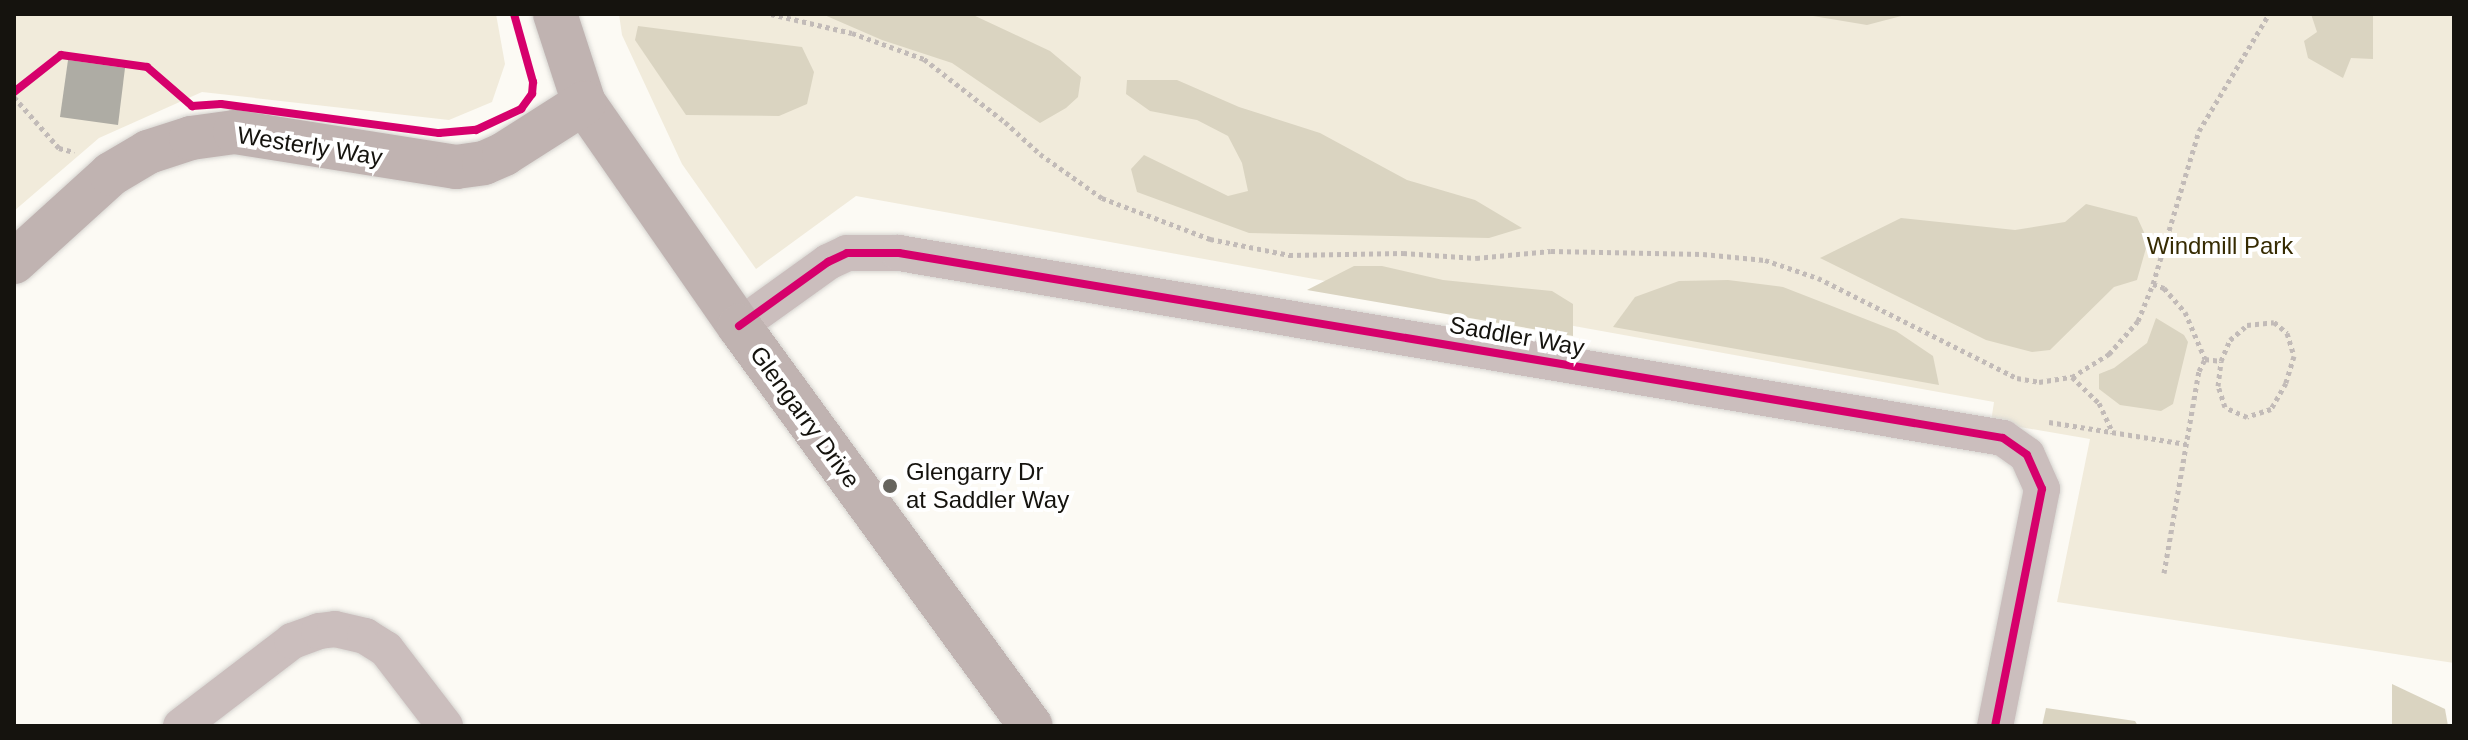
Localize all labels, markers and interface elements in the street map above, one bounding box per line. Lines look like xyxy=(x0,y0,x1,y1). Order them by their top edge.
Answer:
street label: Westerly Way xyxy=(235,120,385,172)
park label: Windmill Park xyxy=(2147,232,2293,260)
street label: Saddler Way xyxy=(1447,310,1587,362)
street label: Glengarry Drive xyxy=(744,341,866,493)
place label: Glengarry Dr at Saddler Way xyxy=(906,458,1069,514)
marker: Glengarry Dr at Saddler Way xyxy=(881,477,899,495)

